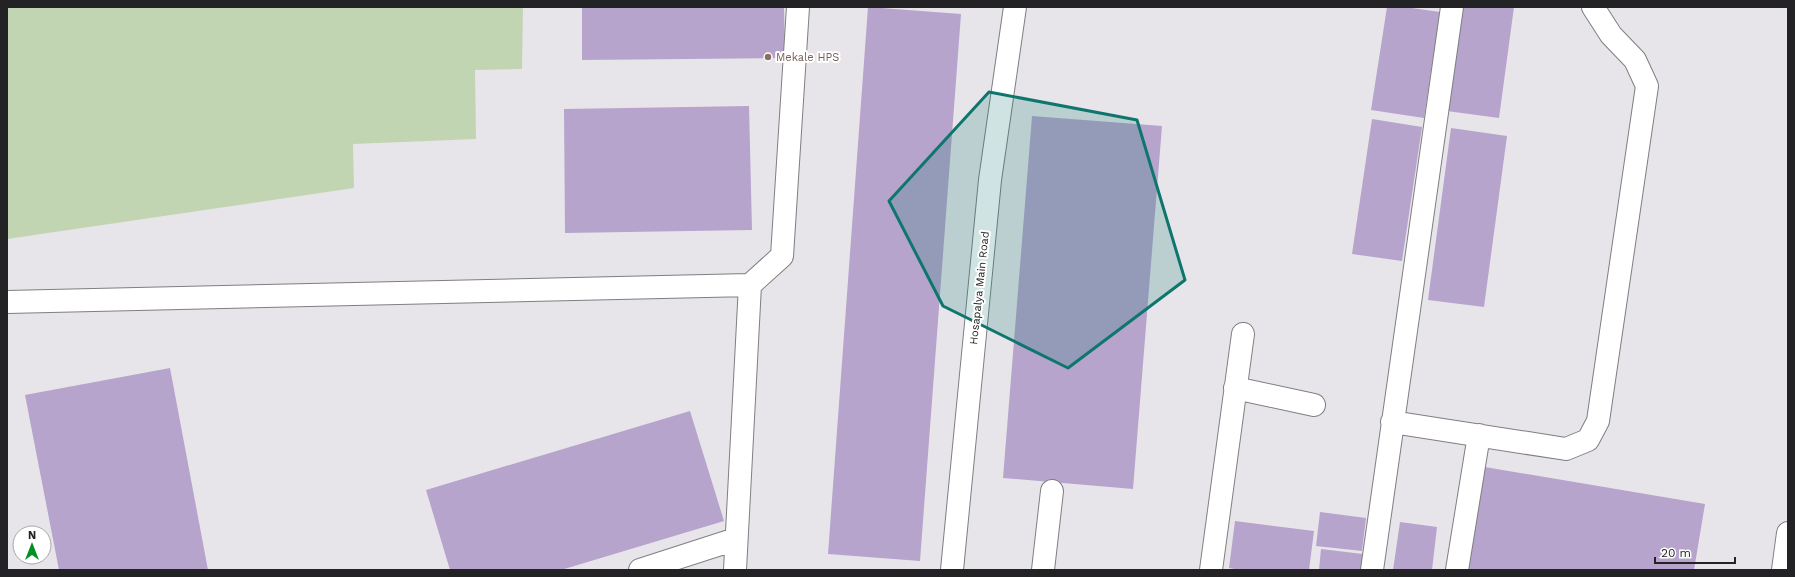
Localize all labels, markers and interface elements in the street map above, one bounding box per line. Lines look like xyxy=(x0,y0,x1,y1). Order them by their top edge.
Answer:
place label: Mekale HPS xyxy=(776,51,839,64)
marker: Mekale HPS xyxy=(763,52,773,62)
street label: Hosapalya Main Road xyxy=(967,231,992,345)
north arrow xyxy=(12,525,52,565)
text: N xyxy=(28,529,36,542)
scale bar xyxy=(1655,539,1735,565)
text: 20 m xyxy=(1661,546,1691,560)

